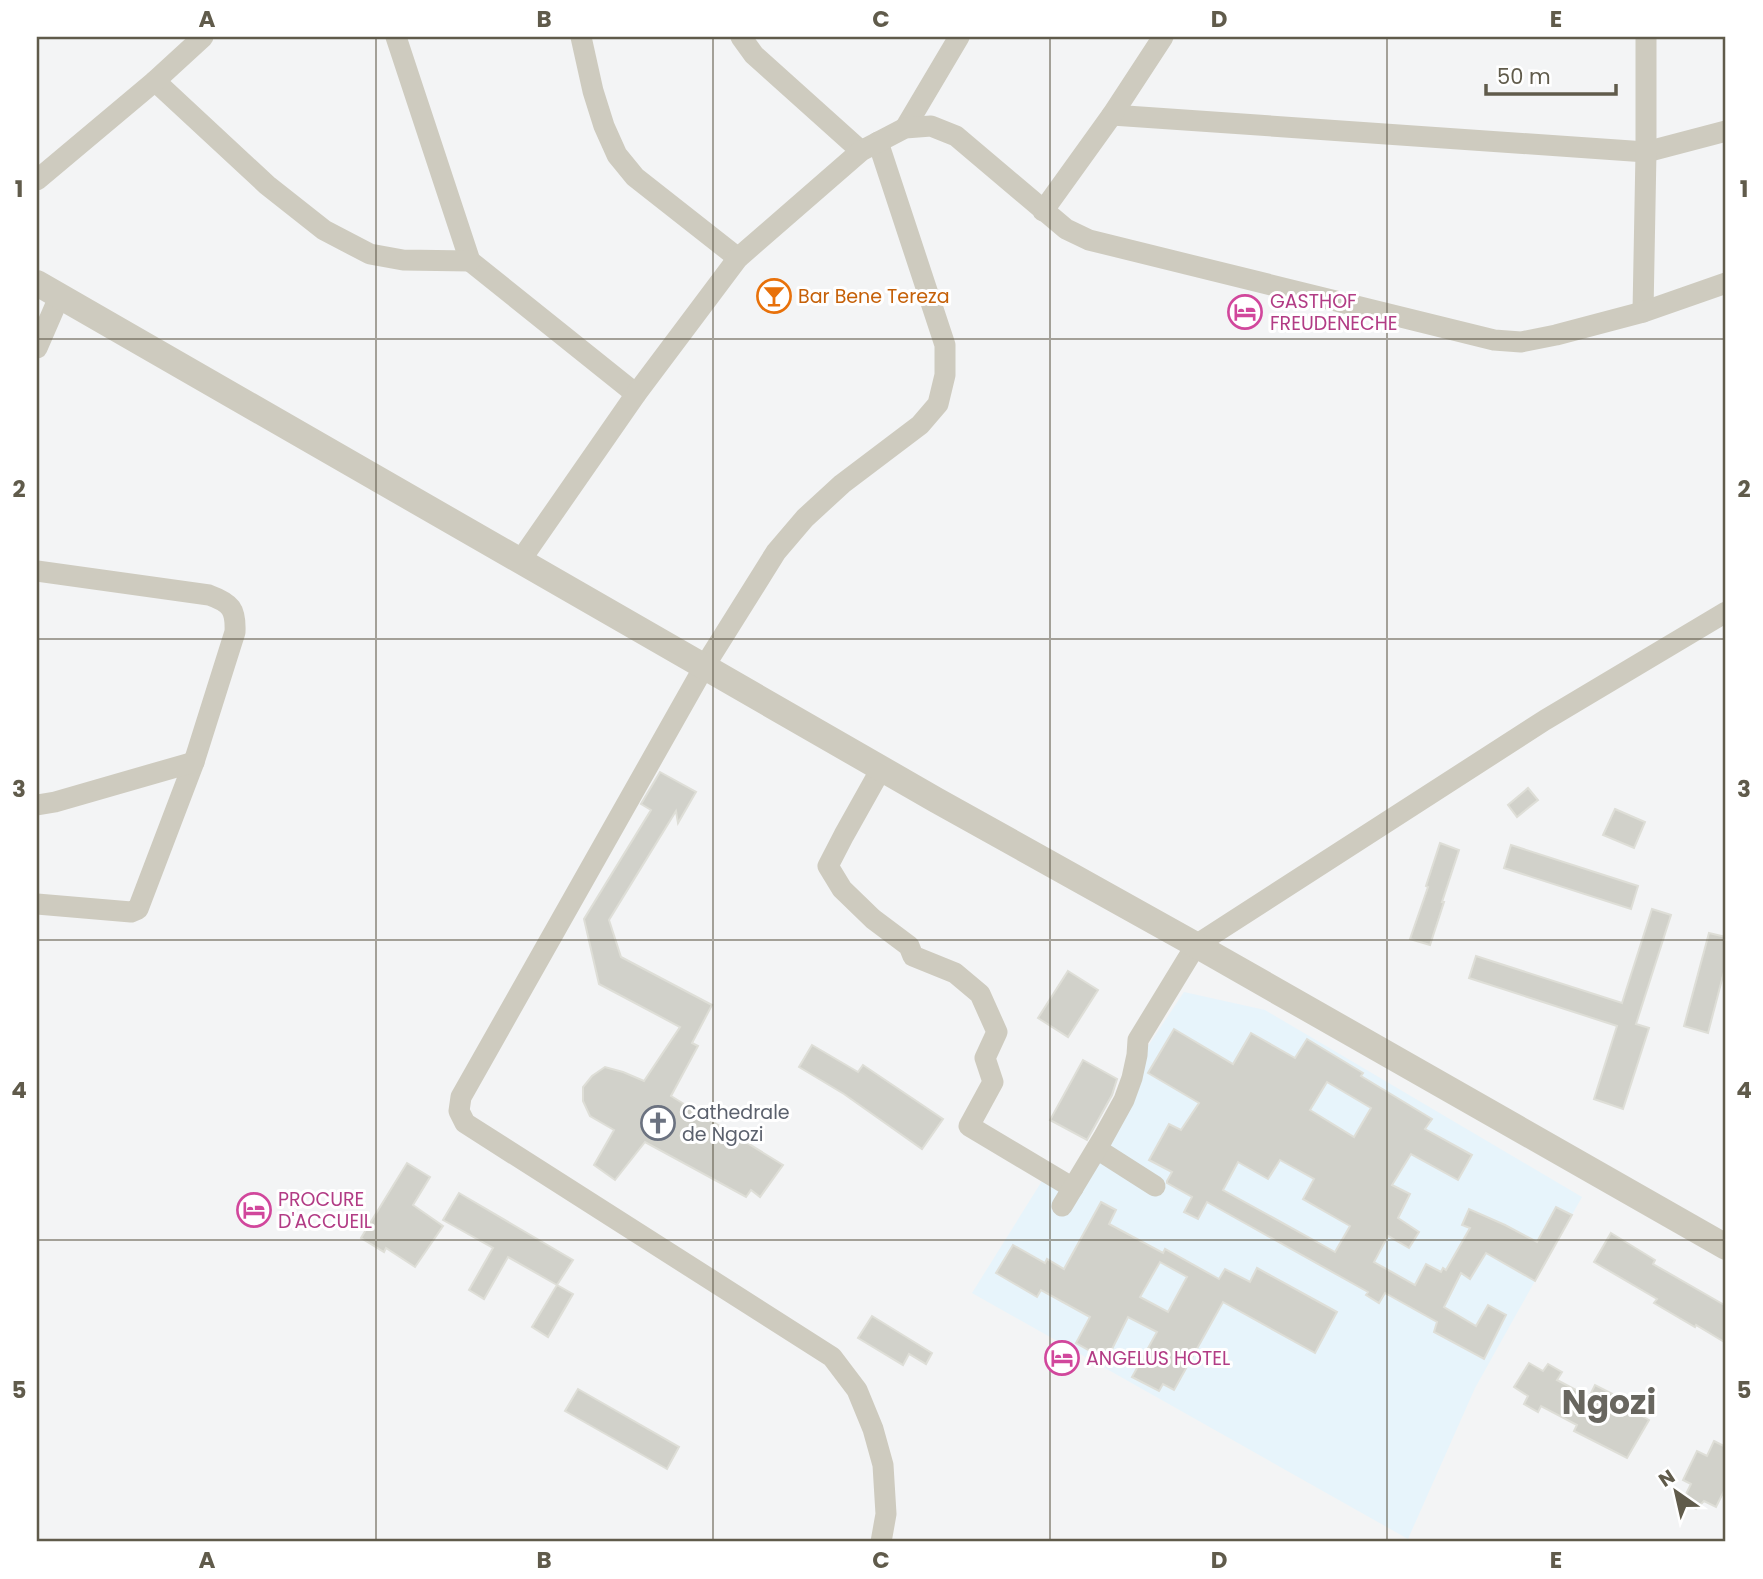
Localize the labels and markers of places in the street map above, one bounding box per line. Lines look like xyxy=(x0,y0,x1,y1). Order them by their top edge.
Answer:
bar icon: Bar Bene Tereza xyxy=(755,277,793,315)
place label: Bar Bene Tereza xyxy=(798,283,950,310)
place label: GASTHOF FREUDENECHE xyxy=(1270,288,1398,337)
hotel icon: GASTHOF FREUDENECHE xyxy=(1226,293,1264,331)
place label: Cathedrale de Ngozi xyxy=(682,1099,790,1148)
church icon: Cathedrale de Ngozi xyxy=(639,1104,677,1142)
place label: PROCURE D'ACCUEIL xyxy=(278,1186,372,1235)
hotel icon: PROCURE D'ACCUEIL xyxy=(235,1191,273,1229)
hotel icon: ANGELUS HOTEL xyxy=(1043,1339,1081,1377)
place label: ANGELUS HOTEL xyxy=(1086,1345,1230,1372)

